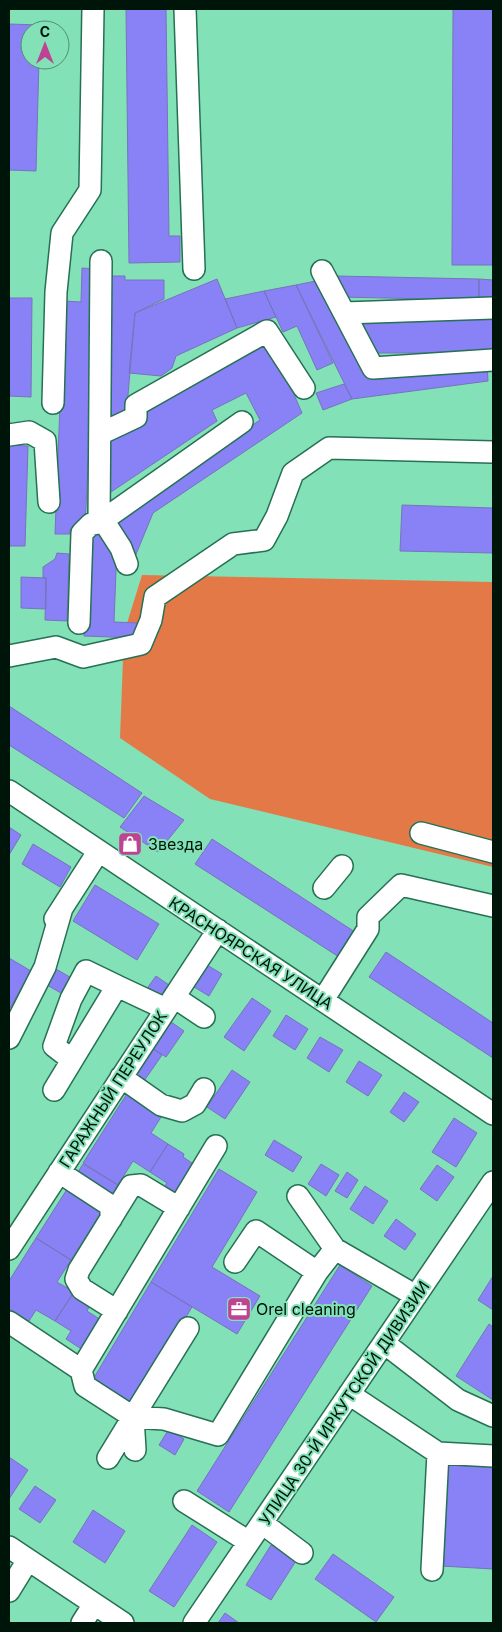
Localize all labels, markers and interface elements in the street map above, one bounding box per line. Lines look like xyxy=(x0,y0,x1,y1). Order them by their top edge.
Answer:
north arrow xyxy=(20,20,70,70)
text: С xyxy=(40,23,50,40)
shop icon: Звезда xyxy=(117,831,143,857)
place label: Звезда xyxy=(148,834,203,854)
street label: КРАСНОЯРСКАЯ УЛИЦА xyxy=(165,892,337,1014)
street label: ГАРАЖНЫЙ ПЕРЕУЛОК xyxy=(55,1006,171,1171)
street label: УЛИЦА 30-Й ИРКУТСКОЙ ДИВИЗИИ xyxy=(254,1277,434,1529)
office icon: Orel cleaning xyxy=(226,1296,252,1322)
place label: Orel cleaning xyxy=(256,1299,356,1319)

